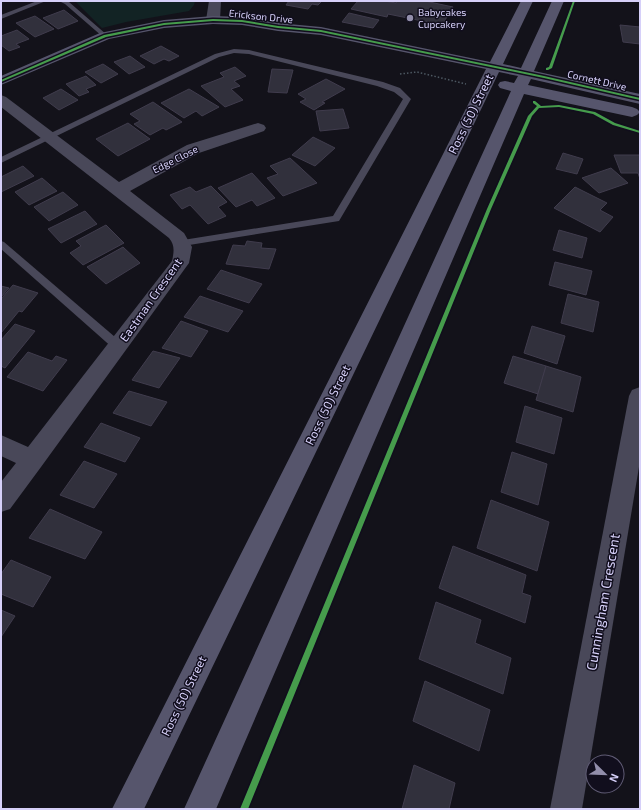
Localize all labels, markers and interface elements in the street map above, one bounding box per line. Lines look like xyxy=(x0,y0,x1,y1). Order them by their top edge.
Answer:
place label: Babycakes Cupcakery xyxy=(418,6,466,30)
street label: Erickson Drive xyxy=(228,7,294,25)
marker: Babycakes Cupcakery xyxy=(405,13,415,23)
street label: Cornett Drive xyxy=(566,67,628,93)
street label: Ross (50) Street xyxy=(445,71,496,156)
street label: Edge Close xyxy=(150,142,200,176)
street label: Eastman Crescent xyxy=(116,255,184,344)
street label: Ross (50) Street xyxy=(302,362,353,447)
street label: Cunningham Crescent xyxy=(582,532,623,672)
street label: Ross (50) Street xyxy=(158,653,209,738)
north arrow xyxy=(585,754,625,794)
text: N xyxy=(607,772,622,784)

